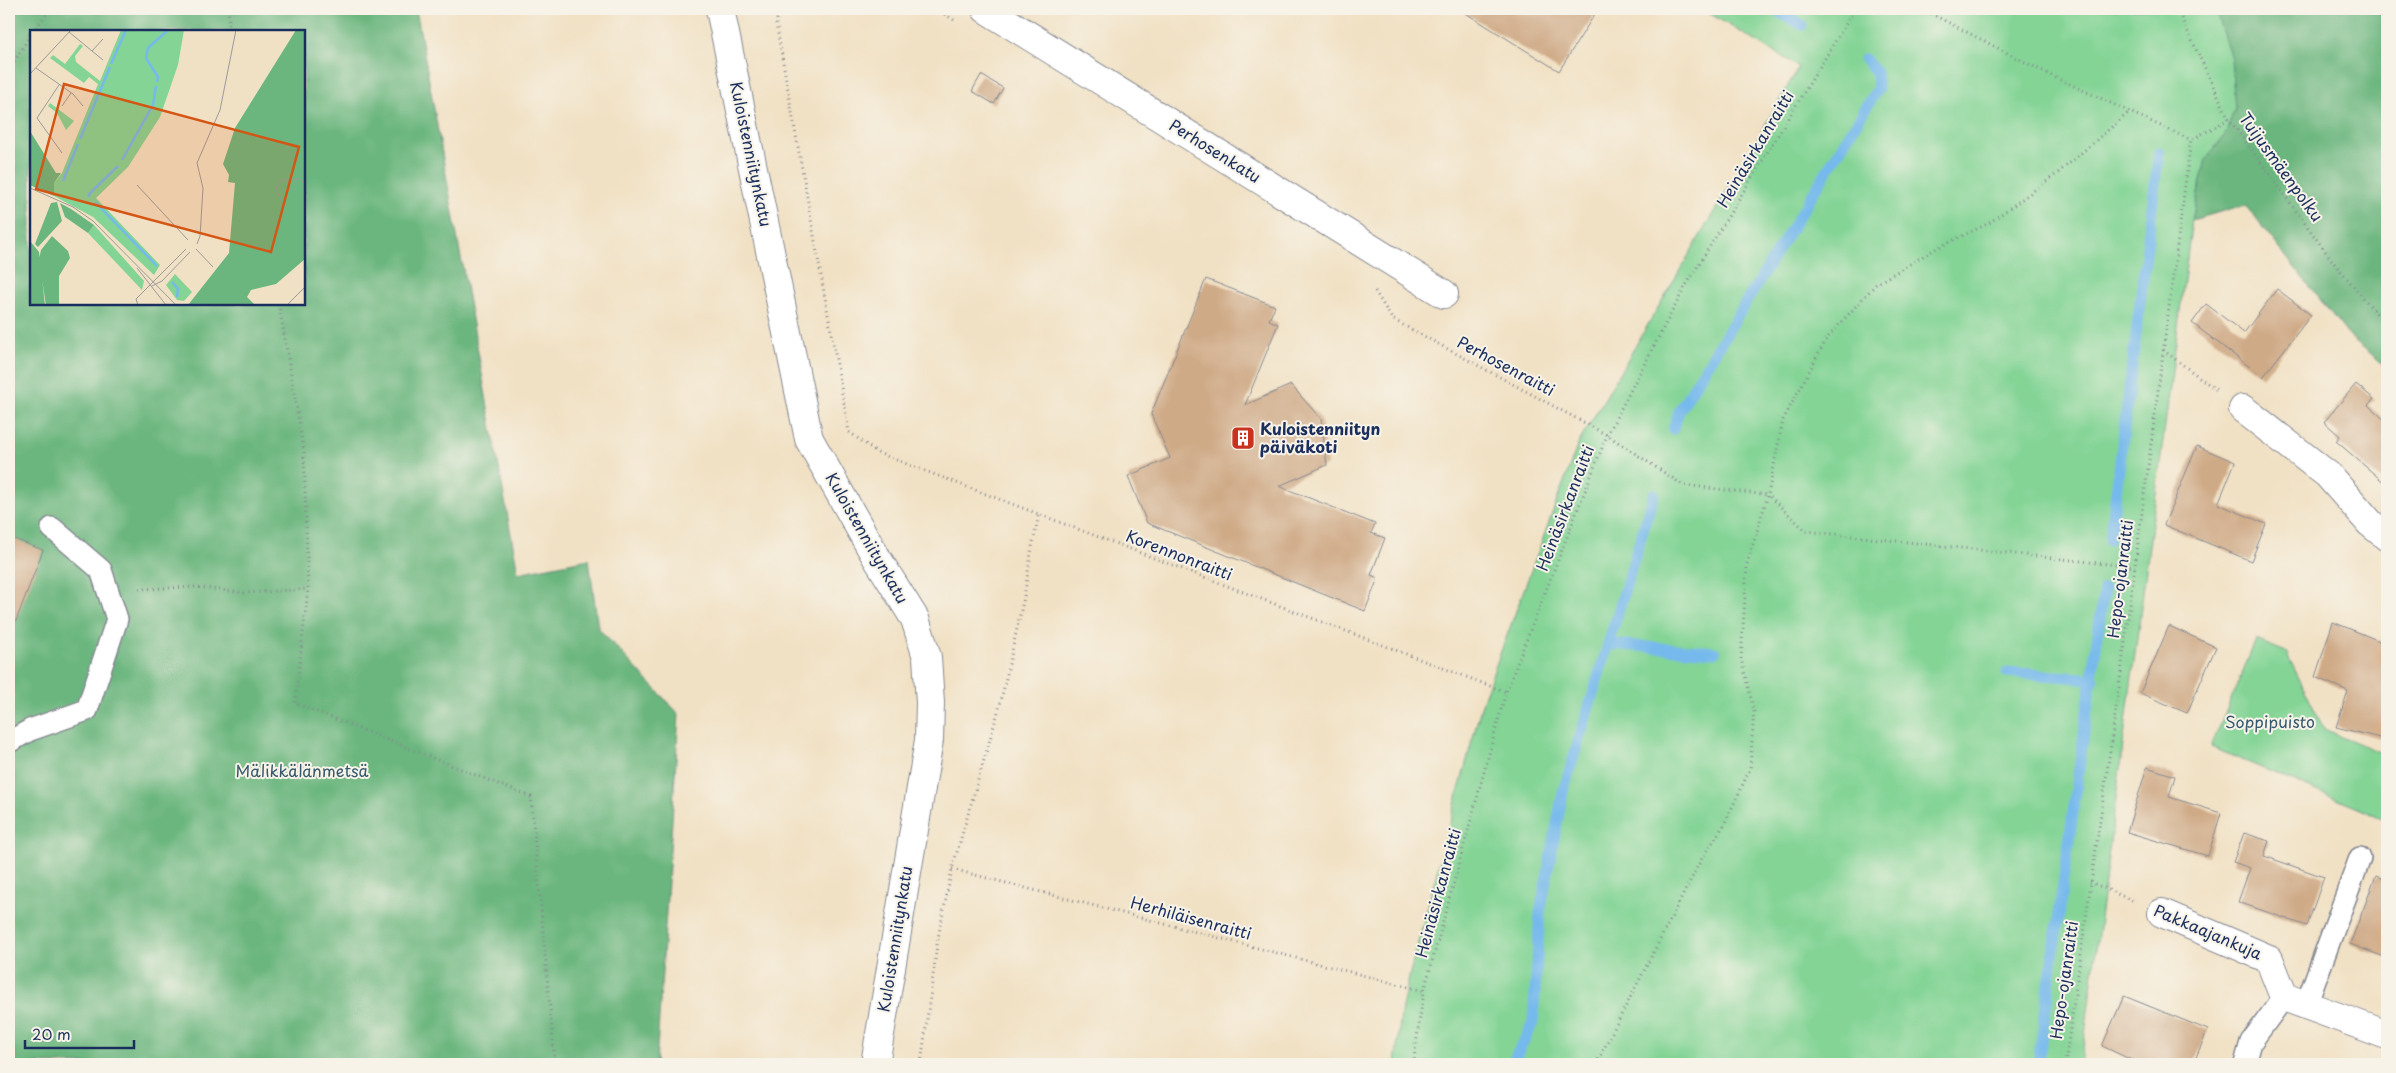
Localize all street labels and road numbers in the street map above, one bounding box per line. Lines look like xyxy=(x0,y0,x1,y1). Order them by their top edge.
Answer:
street label: Kuloistenniitynkatu xyxy=(725,79,779,229)
street label: Heinäsirkanraitti xyxy=(1710,85,1799,212)
street label: Tuijusmäenpolku xyxy=(2234,107,2330,226)
street label: Perhosenkatu xyxy=(1165,112,1266,188)
street label: Perhosenraitti xyxy=(1453,329,1560,401)
street label: Heinäsirkanraitti xyxy=(1529,441,1599,574)
street label: Kuloistenniitynkatu xyxy=(821,468,915,607)
street label: Hepo-ojanraitti xyxy=(2100,518,2138,639)
street label: Korennonraitti xyxy=(1123,523,1236,585)
street label: Heinäsirkanraitti xyxy=(1408,825,1466,960)
street label: Kuloistenniitynkatu xyxy=(871,864,917,1014)
street label: Herhiläisenraitti xyxy=(1128,889,1254,945)
street label: Pakkaajankuja xyxy=(2151,897,2266,965)
street label: Hepo-ojanraitti xyxy=(2043,919,2083,1040)

